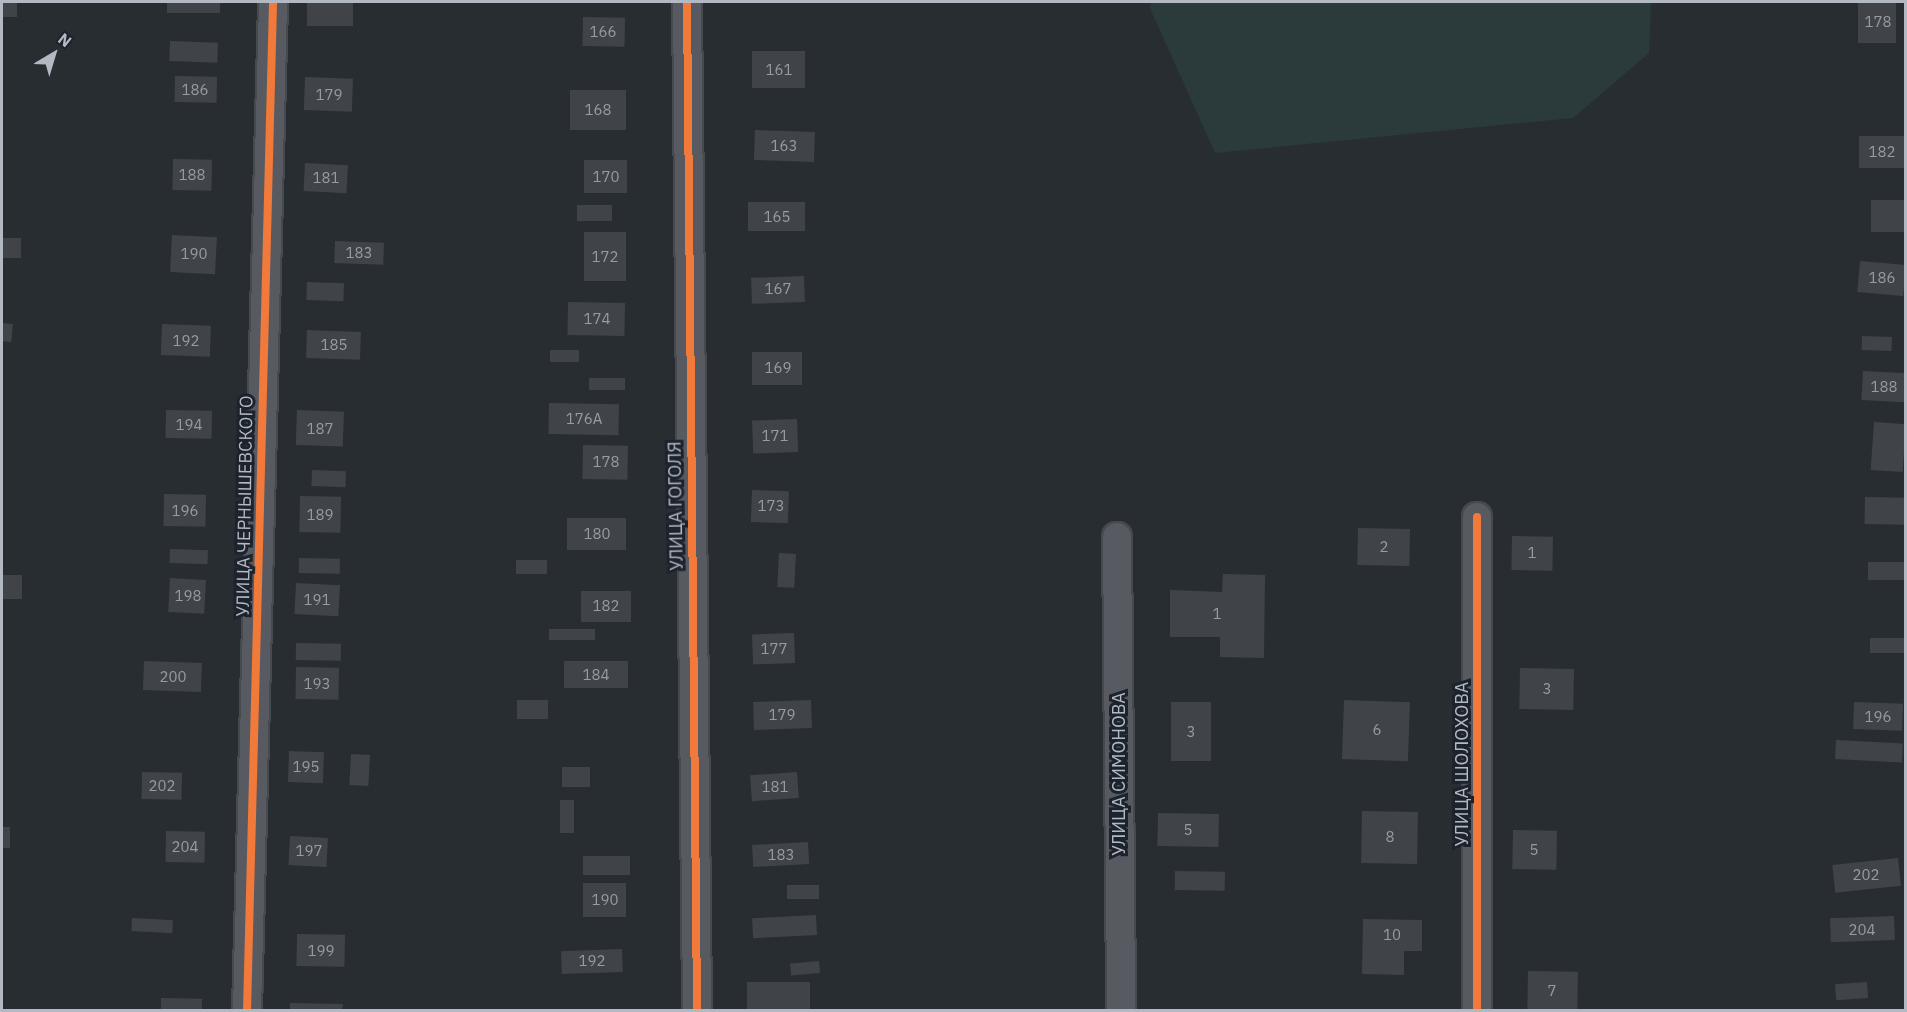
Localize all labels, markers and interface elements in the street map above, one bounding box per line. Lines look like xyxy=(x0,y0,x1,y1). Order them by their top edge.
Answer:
house number: 178 xyxy=(1865,13,1891,31)
house number: 166 xyxy=(590,23,616,41)
north arrow xyxy=(24,24,84,84)
text: N xyxy=(54,28,76,51)
house number: 161 xyxy=(766,61,792,79)
house number: 186 xyxy=(182,81,208,99)
house number: 179 xyxy=(316,86,342,104)
house number: 168 xyxy=(585,101,611,119)
house number: 163 xyxy=(771,137,797,155)
house number: 182 xyxy=(1869,143,1895,161)
house number: 188 xyxy=(179,166,205,184)
house number: 170 xyxy=(593,168,619,186)
house number: 181 xyxy=(313,169,339,187)
house number: 165 xyxy=(764,208,790,226)
house number: 183 xyxy=(346,244,372,262)
house number: 190 xyxy=(181,245,207,263)
house number: 172 xyxy=(592,248,618,266)
house number: 186 xyxy=(1869,269,1895,287)
house number: 167 xyxy=(765,280,791,298)
house number: 174 xyxy=(584,310,610,328)
house number: 192 xyxy=(173,332,199,350)
house number: 185 xyxy=(321,336,347,354)
house number: 169 xyxy=(765,359,791,377)
house number: 188 xyxy=(1871,378,1897,396)
street label: УЛИЦА ЧЕРНЫШЕВСКОГО xyxy=(232,395,258,617)
house number: 176А xyxy=(566,410,602,428)
house number: 194 xyxy=(176,416,202,434)
house number: 187 xyxy=(307,420,333,438)
house number: 171 xyxy=(762,427,788,445)
street label: УЛИЦА ГОГОЛЯ xyxy=(664,441,688,571)
house number: 178 xyxy=(593,453,619,471)
house number: 173 xyxy=(758,497,784,515)
house number: 196 xyxy=(172,502,198,520)
house number: 189 xyxy=(307,506,333,524)
house number: 180 xyxy=(584,525,610,543)
house number: 2 xyxy=(1380,538,1388,556)
house number: 1 xyxy=(1528,544,1536,562)
house number: 198 xyxy=(175,587,201,605)
house number: 191 xyxy=(304,591,330,609)
house number: 182 xyxy=(593,597,619,615)
house number: 1 xyxy=(1213,605,1221,623)
house number: 177 xyxy=(761,640,787,658)
house number: 184 xyxy=(583,666,609,684)
house number: 200 xyxy=(160,668,186,686)
house number: 193 xyxy=(304,675,330,693)
house number: 3 xyxy=(1543,680,1551,698)
street label: УЛИЦА ШОЛОХОВА xyxy=(1451,682,1473,846)
street label: УЛИЦА СИМОНОВА xyxy=(1108,692,1130,856)
house number: 179 xyxy=(769,706,795,724)
house number: 196 xyxy=(1865,708,1891,726)
house number: 6 xyxy=(1373,721,1381,739)
house number: 3 xyxy=(1187,723,1195,741)
house number: 195 xyxy=(293,758,319,776)
house number: 202 xyxy=(149,777,175,795)
house number: 181 xyxy=(762,778,788,796)
house number: 5 xyxy=(1184,821,1192,839)
house number: 8 xyxy=(1386,828,1394,846)
house number: 204 xyxy=(172,838,198,856)
house number: 5 xyxy=(1530,841,1538,859)
house number: 197 xyxy=(296,842,322,860)
house number: 183 xyxy=(768,846,794,864)
house number: 202 xyxy=(1853,866,1879,884)
house number: 190 xyxy=(592,891,618,909)
house number: 204 xyxy=(1849,921,1875,939)
house number: 10 xyxy=(1383,926,1401,944)
house number: 199 xyxy=(308,942,334,960)
house number: 192 xyxy=(579,952,605,970)
house number: 7 xyxy=(1548,982,1556,1000)

